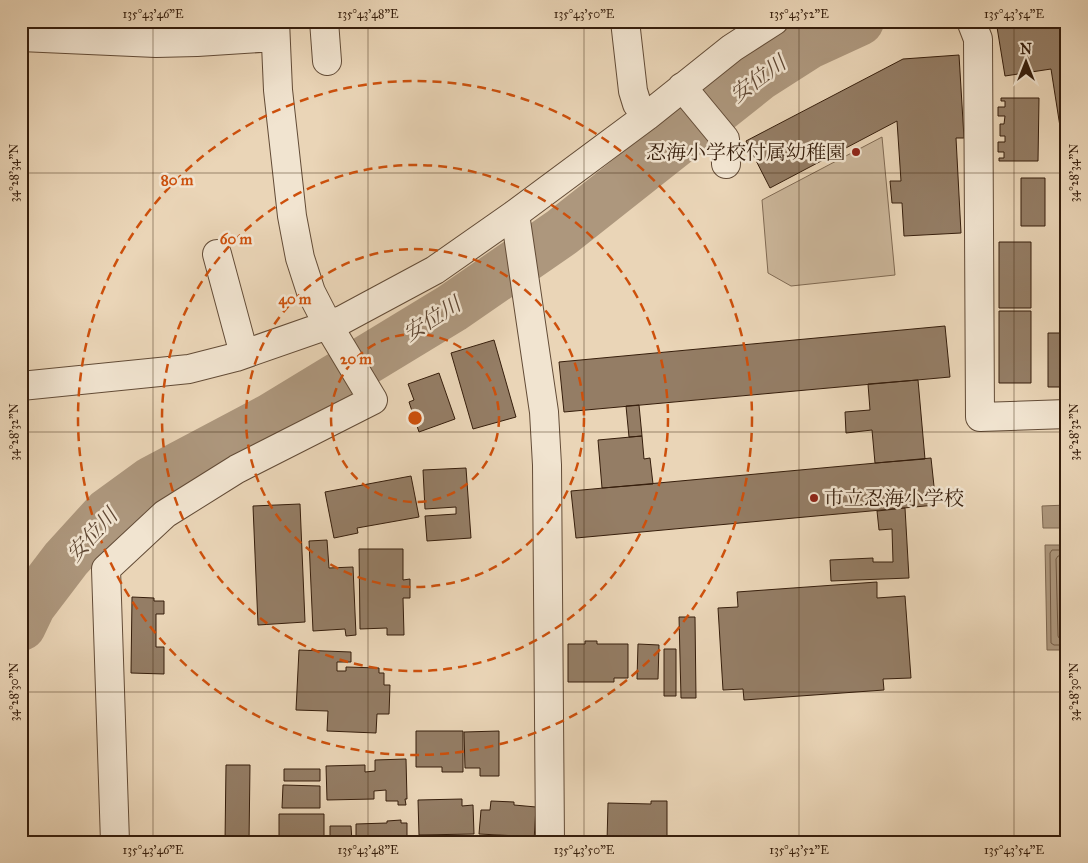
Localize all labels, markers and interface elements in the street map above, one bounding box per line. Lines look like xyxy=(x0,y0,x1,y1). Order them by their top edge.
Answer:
text: 135°43'46"E xyxy=(123,7,184,21)
text: 135°43'48"E xyxy=(337,7,399,21)
text: 135°43'50"E xyxy=(554,7,615,21)
text: 135°43'52"E xyxy=(769,7,829,21)
text: 135°43'54"E xyxy=(984,7,1044,21)
north arrow xyxy=(1000,38,1050,88)
text: N xyxy=(1020,41,1032,58)
water label: 安位川 xyxy=(725,49,793,108)
place label: 忍海小学校付属幼稚園 xyxy=(646,140,846,164)
text: 34°28'34"N xyxy=(7,144,21,202)
text: 34°28'34"N xyxy=(1067,144,1081,202)
marker: 忍海小学校付属幼稚園 xyxy=(850,146,862,158)
text: 80 m xyxy=(161,171,194,189)
text: 60 m xyxy=(220,230,253,248)
text: 40 m xyxy=(279,290,312,309)
water label: 安位川 xyxy=(398,290,467,347)
text: 20 m xyxy=(340,350,372,368)
text: 34°28'32"N xyxy=(7,403,21,461)
text: 34°28'32"N xyxy=(1067,403,1081,461)
centre of rings xyxy=(406,409,424,427)
place label: 市立忍海小学校 xyxy=(824,486,964,510)
marker: 市立忍海小学校 xyxy=(808,492,820,504)
water label: 安位川 xyxy=(61,502,124,567)
text: 34°28'30"N xyxy=(7,663,21,721)
text: 34°28'30"N xyxy=(1067,663,1081,721)
text: 135°43'46"E xyxy=(123,843,184,857)
text: 135°43'48"E xyxy=(337,843,399,857)
text: 135°43'50"E xyxy=(554,843,615,857)
text: 135°43'52"E xyxy=(769,843,829,857)
text: 135°43'54"E xyxy=(984,843,1044,857)

